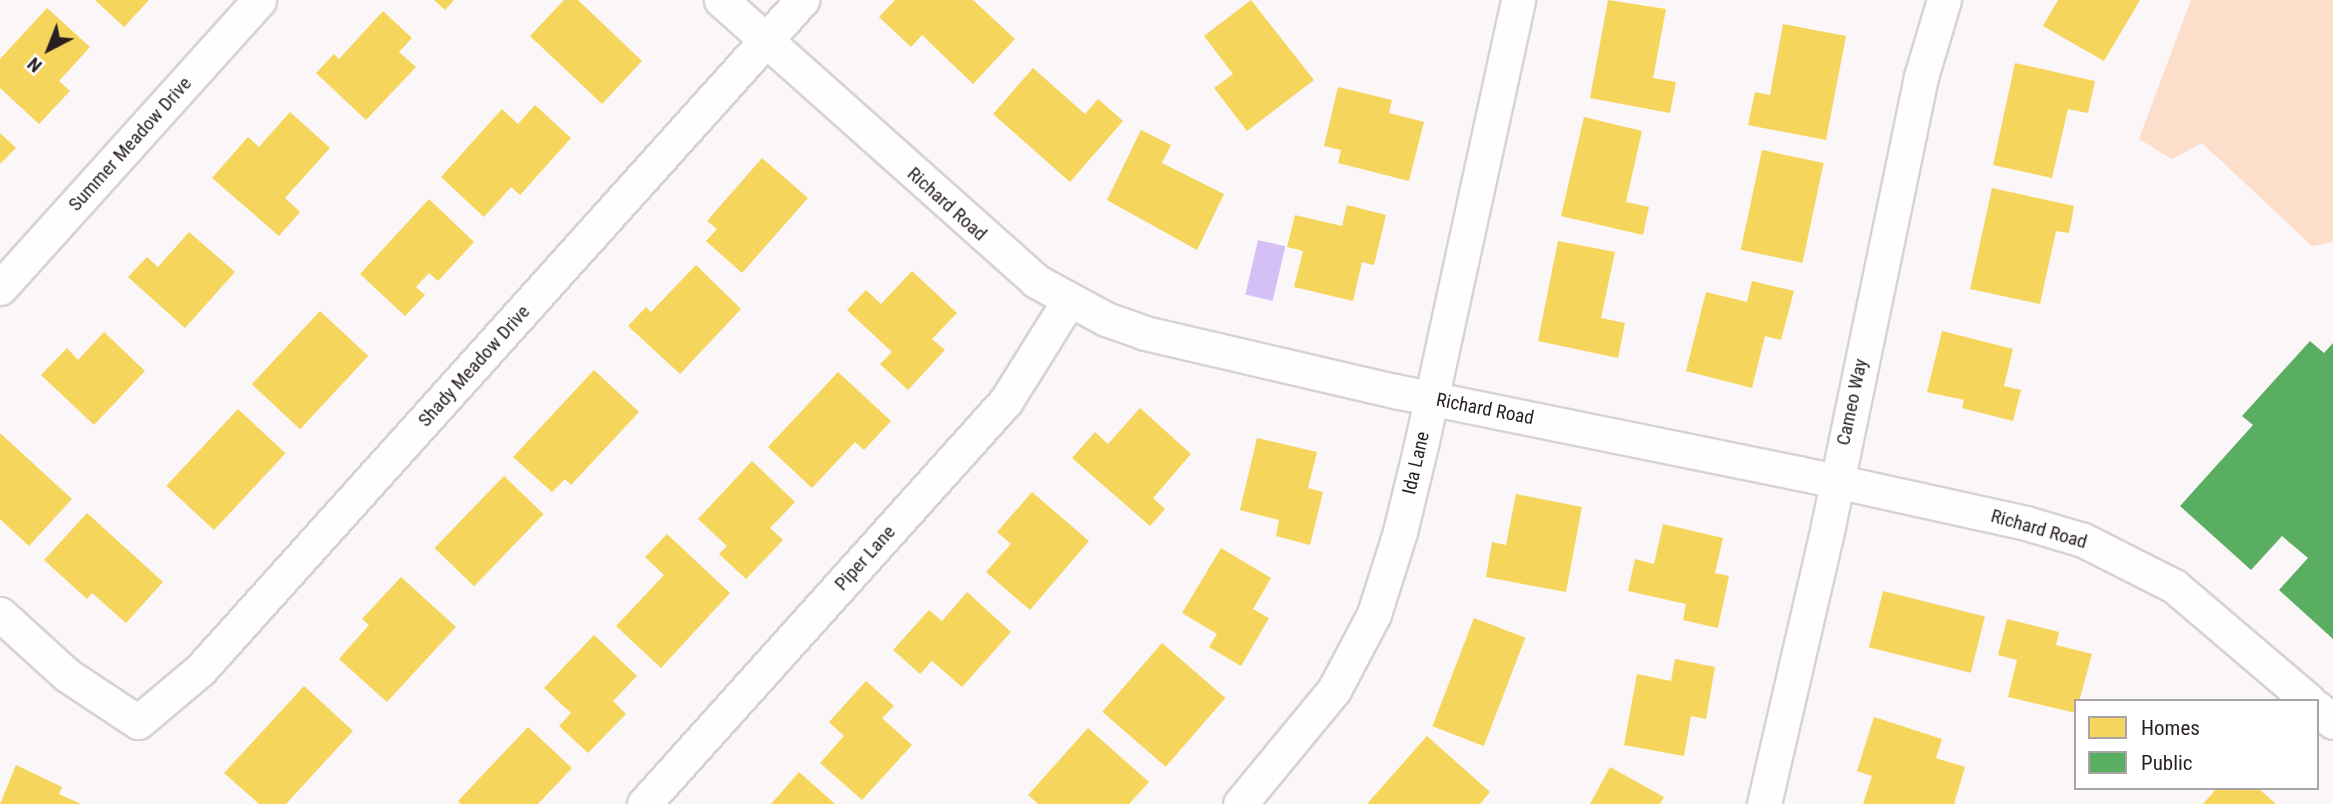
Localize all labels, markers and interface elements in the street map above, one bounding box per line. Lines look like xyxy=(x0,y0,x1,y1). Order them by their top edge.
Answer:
north arrow xyxy=(14,14,84,84)
text: N xyxy=(23,53,47,77)
street label: Summer Meadow Drive xyxy=(64,72,196,216)
street label: Richard Road xyxy=(903,162,991,246)
street label: Shady Meadow Drive xyxy=(413,300,535,432)
street label: Cameo Way xyxy=(1832,357,1872,447)
street label: Richard Road xyxy=(1434,388,1536,430)
street label: Ida Lane xyxy=(1398,429,1434,497)
street label: Richard Road xyxy=(1988,504,2090,554)
street label: Piper Lane xyxy=(830,521,900,595)
legend xyxy=(2074,699,2319,790)
text: Homes xyxy=(2141,716,2200,740)
text: Public xyxy=(2141,751,2193,775)

